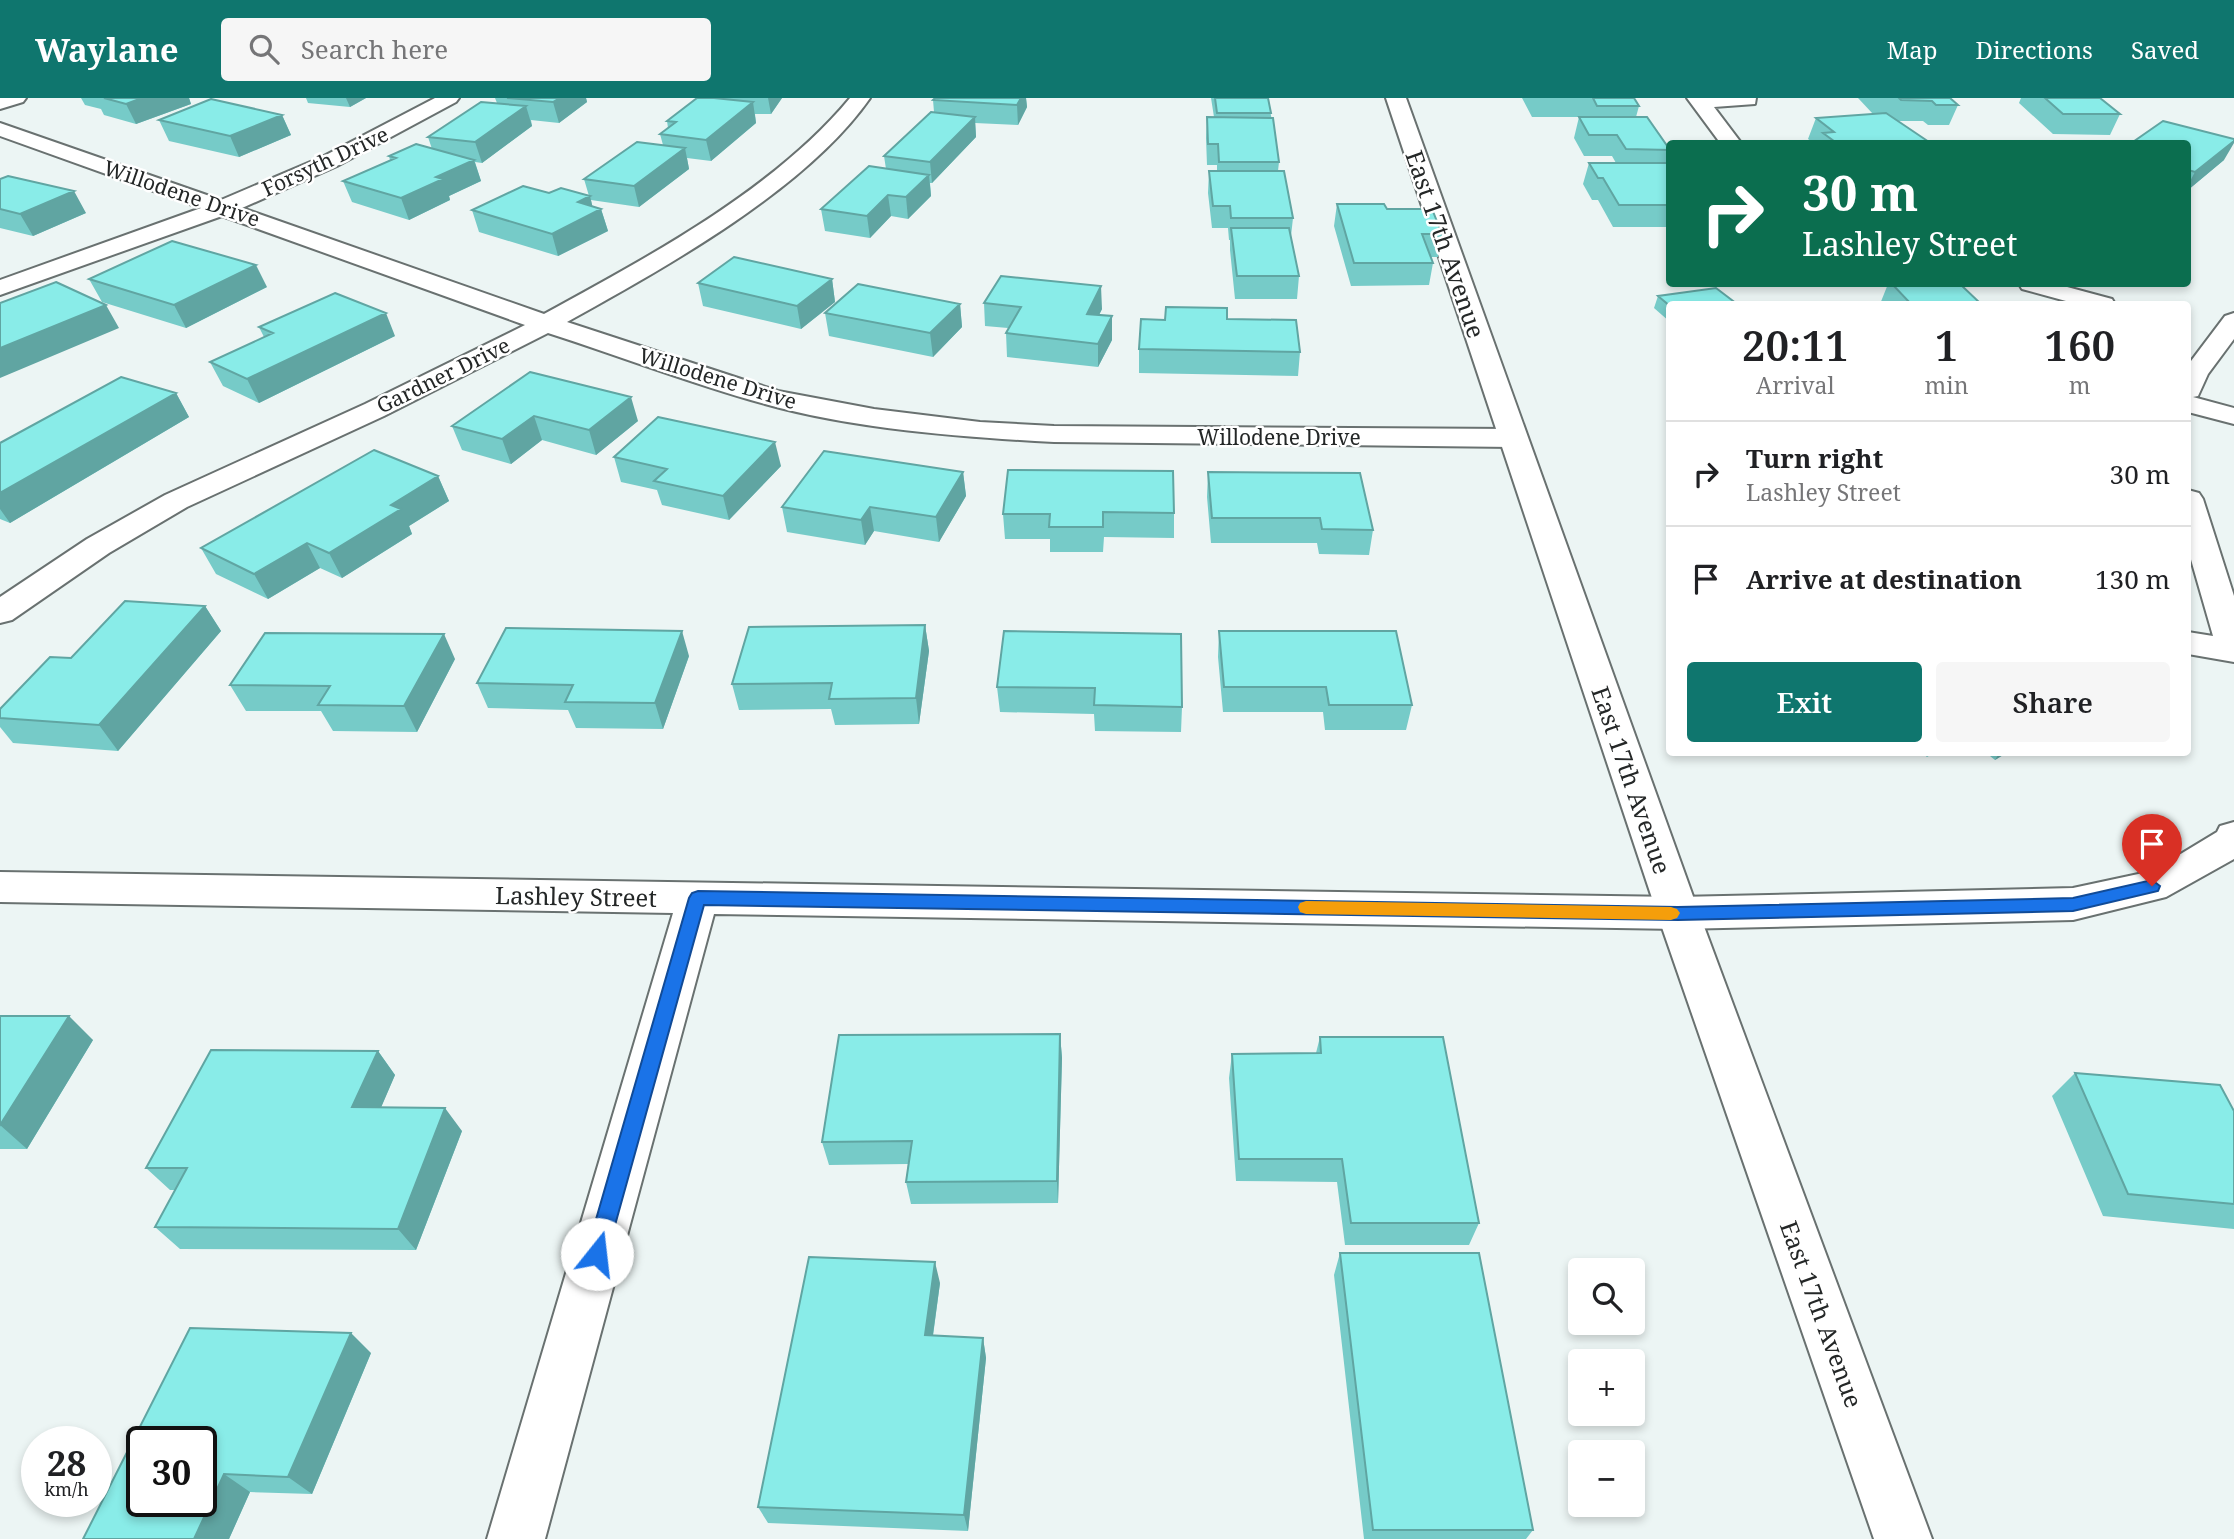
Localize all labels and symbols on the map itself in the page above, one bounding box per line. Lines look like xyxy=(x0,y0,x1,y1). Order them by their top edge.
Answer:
street label: Forsyth Drive xyxy=(257,119,393,203)
street label: East 17th Avenue xyxy=(1398,146,1494,342)
street label: Willodene Drive xyxy=(100,153,264,233)
street label: Gardner Drive xyxy=(372,331,514,419)
street label: Willodene Drive xyxy=(636,341,800,415)
street label: Willodene Drive xyxy=(1197,423,1361,451)
street label: East 17th Avenue xyxy=(1584,682,1680,878)
pin xyxy=(2122,814,2182,886)
street label: Lashley Street xyxy=(495,878,657,914)
street label: East 17th Avenue xyxy=(1773,1216,1871,1412)
position arrow xyxy=(560,1217,634,1291)
speed limit sign: 30 xyxy=(126,1426,217,1517)

